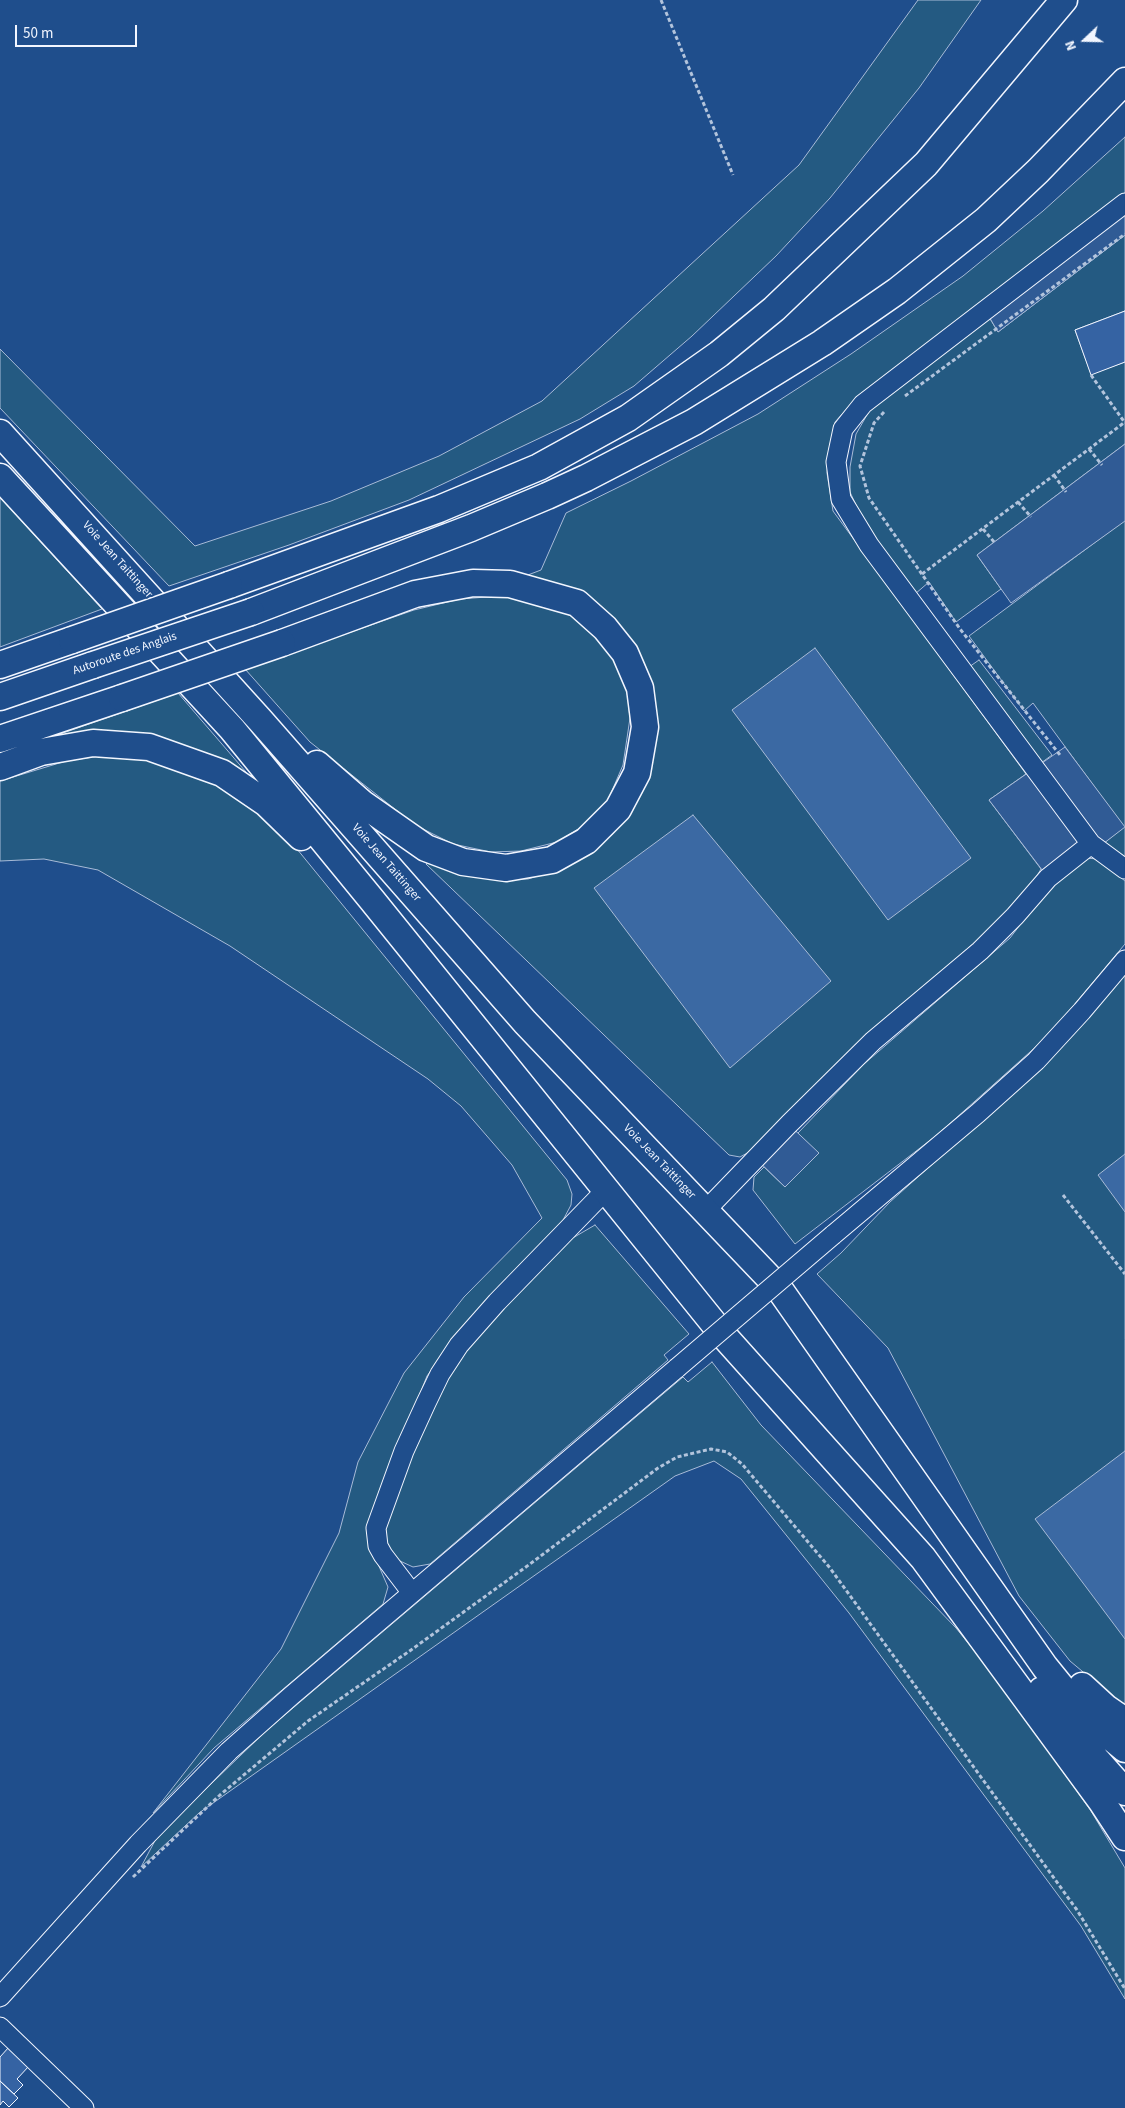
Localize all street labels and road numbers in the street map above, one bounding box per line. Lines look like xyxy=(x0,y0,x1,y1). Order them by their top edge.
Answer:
street label: Voie Jean Taittinger xyxy=(79,519,155,601)
street label: Autoroute des Anglais xyxy=(71,629,179,679)
street label: Voie Jean Taittinger xyxy=(348,821,424,905)
street label: Voie Jean Taittinger xyxy=(620,1122,698,1202)

